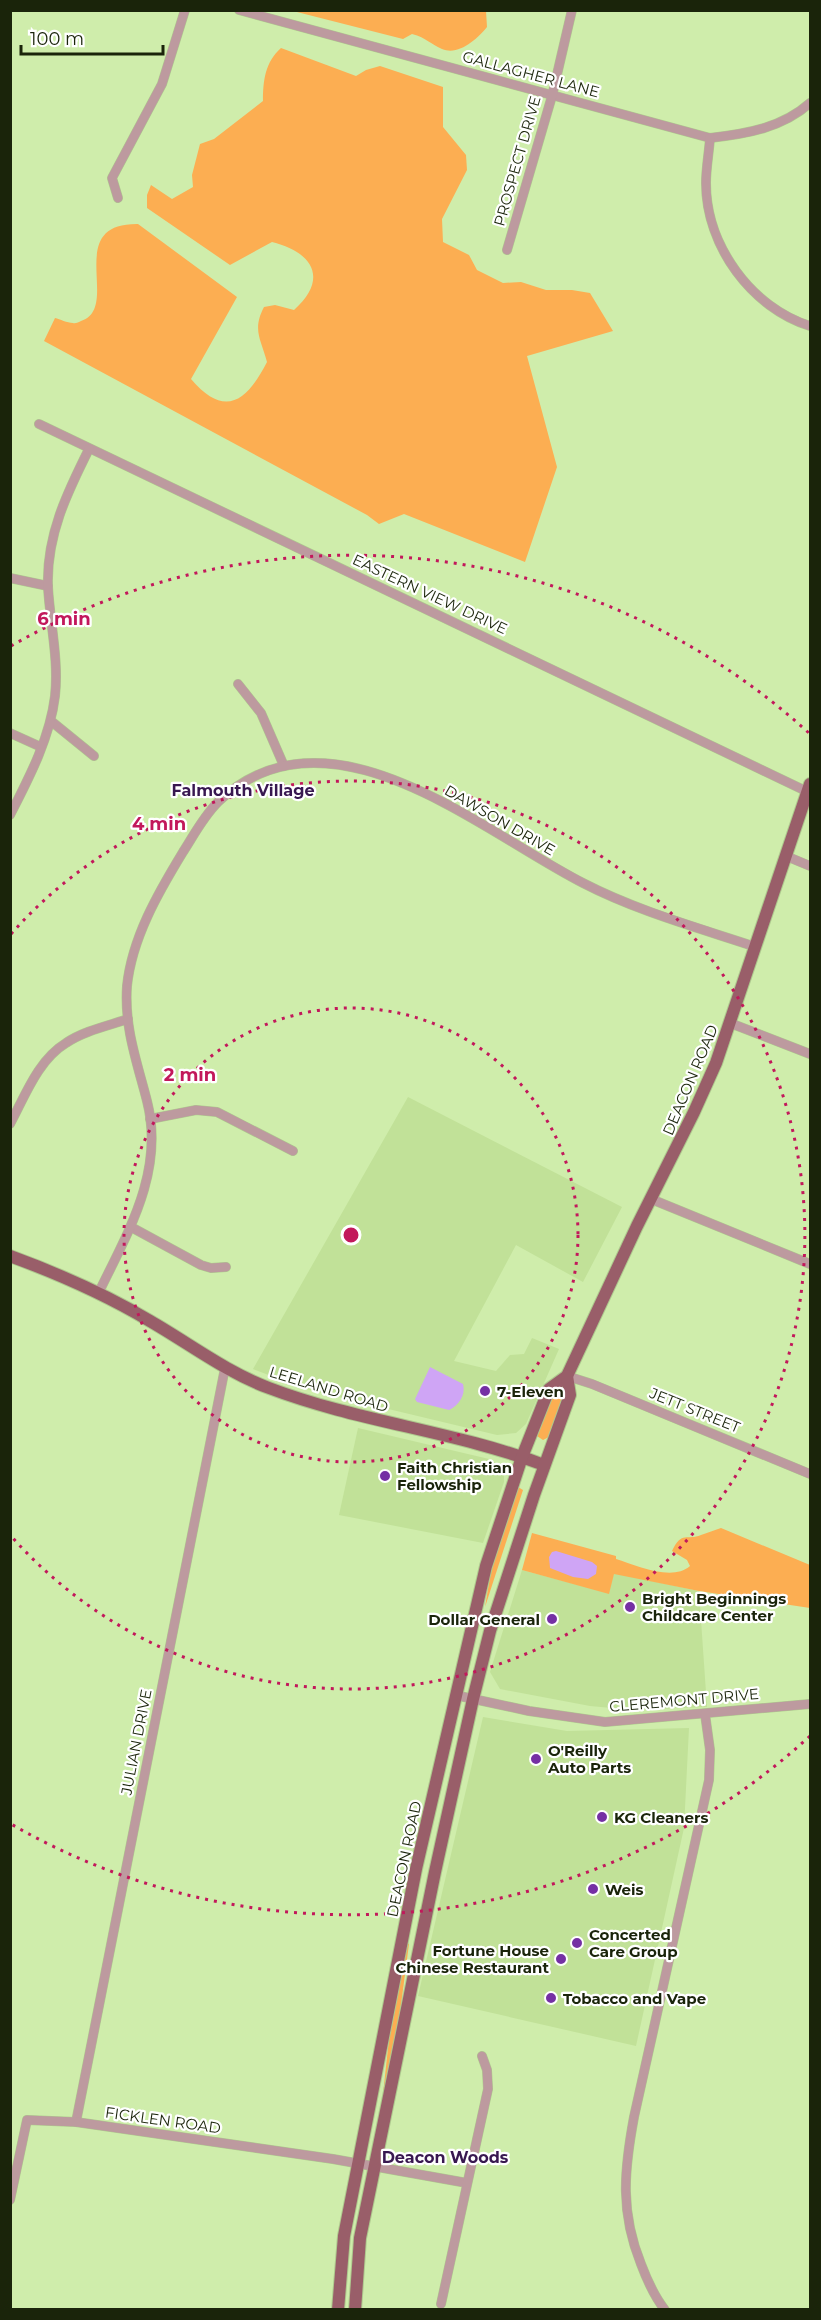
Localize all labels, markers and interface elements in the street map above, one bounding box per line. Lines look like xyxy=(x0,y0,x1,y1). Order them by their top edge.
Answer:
scale bar xyxy=(21,18,164,56)
text: 100 m xyxy=(30,28,84,50)
street label: GALLAGHER LANE xyxy=(460,47,602,101)
street label: PROSPECT DRIVE xyxy=(489,94,545,228)
street label: EASTERN VIEW DRIVE xyxy=(350,550,510,638)
text: 6 min xyxy=(37,608,91,630)
district label: Falmouth Village xyxy=(171,781,315,800)
street label: DAWSON DRIVE xyxy=(441,781,559,859)
text: 4 min xyxy=(132,813,186,835)
street label: DEACON ROAD xyxy=(658,1022,722,1138)
text: 2 min xyxy=(164,1064,216,1086)
centre of rings xyxy=(341,1225,361,1245)
street label: LEELAND ROAD xyxy=(267,1362,391,1416)
place label: 7-Eleven xyxy=(497,1382,564,1401)
street label: JETT STREET xyxy=(646,1383,743,1437)
marker: 7-Eleven xyxy=(478,1384,492,1398)
place label: Faith Christian Fellowship xyxy=(397,1458,512,1494)
marker: Faith Christian Fellowship xyxy=(378,1469,392,1483)
place label: Bright Beginnings Childcare Center xyxy=(642,1589,786,1625)
marker: Bright Beginnings Childcare Center xyxy=(623,1600,637,1614)
place label: Dollar General xyxy=(428,1610,540,1629)
marker: Dollar General xyxy=(545,1612,559,1626)
street label: CLEREMONT DRIVE xyxy=(609,1684,759,1716)
street label: JULIAN DRIVE xyxy=(116,1687,156,1798)
place label: O'Reilly Auto Parts xyxy=(547,1741,631,1777)
marker: O'Reilly Auto Parts xyxy=(529,1752,543,1766)
street label: DEACON ROAD xyxy=(382,1799,426,1919)
place label: KG Cleaners xyxy=(614,1808,709,1827)
marker: KG Cleaners xyxy=(595,1810,609,1824)
place label: Weis xyxy=(605,1880,644,1899)
marker: Weis xyxy=(586,1882,600,1896)
place label: Concerted Care Group xyxy=(589,1925,678,1961)
marker: Concerted Care Group xyxy=(570,1936,584,1950)
place label: Fortune House Chinese Restaurant xyxy=(395,1941,549,1977)
marker: Fortune House Chinese Restaurant xyxy=(554,1952,568,1966)
place label: Tobacco and Vape xyxy=(563,1989,706,2008)
marker: Tobacco and Vape xyxy=(544,1991,558,2005)
street label: FICKLEN ROAD xyxy=(104,2102,222,2138)
district label: Deacon Woods xyxy=(382,2148,509,2167)

